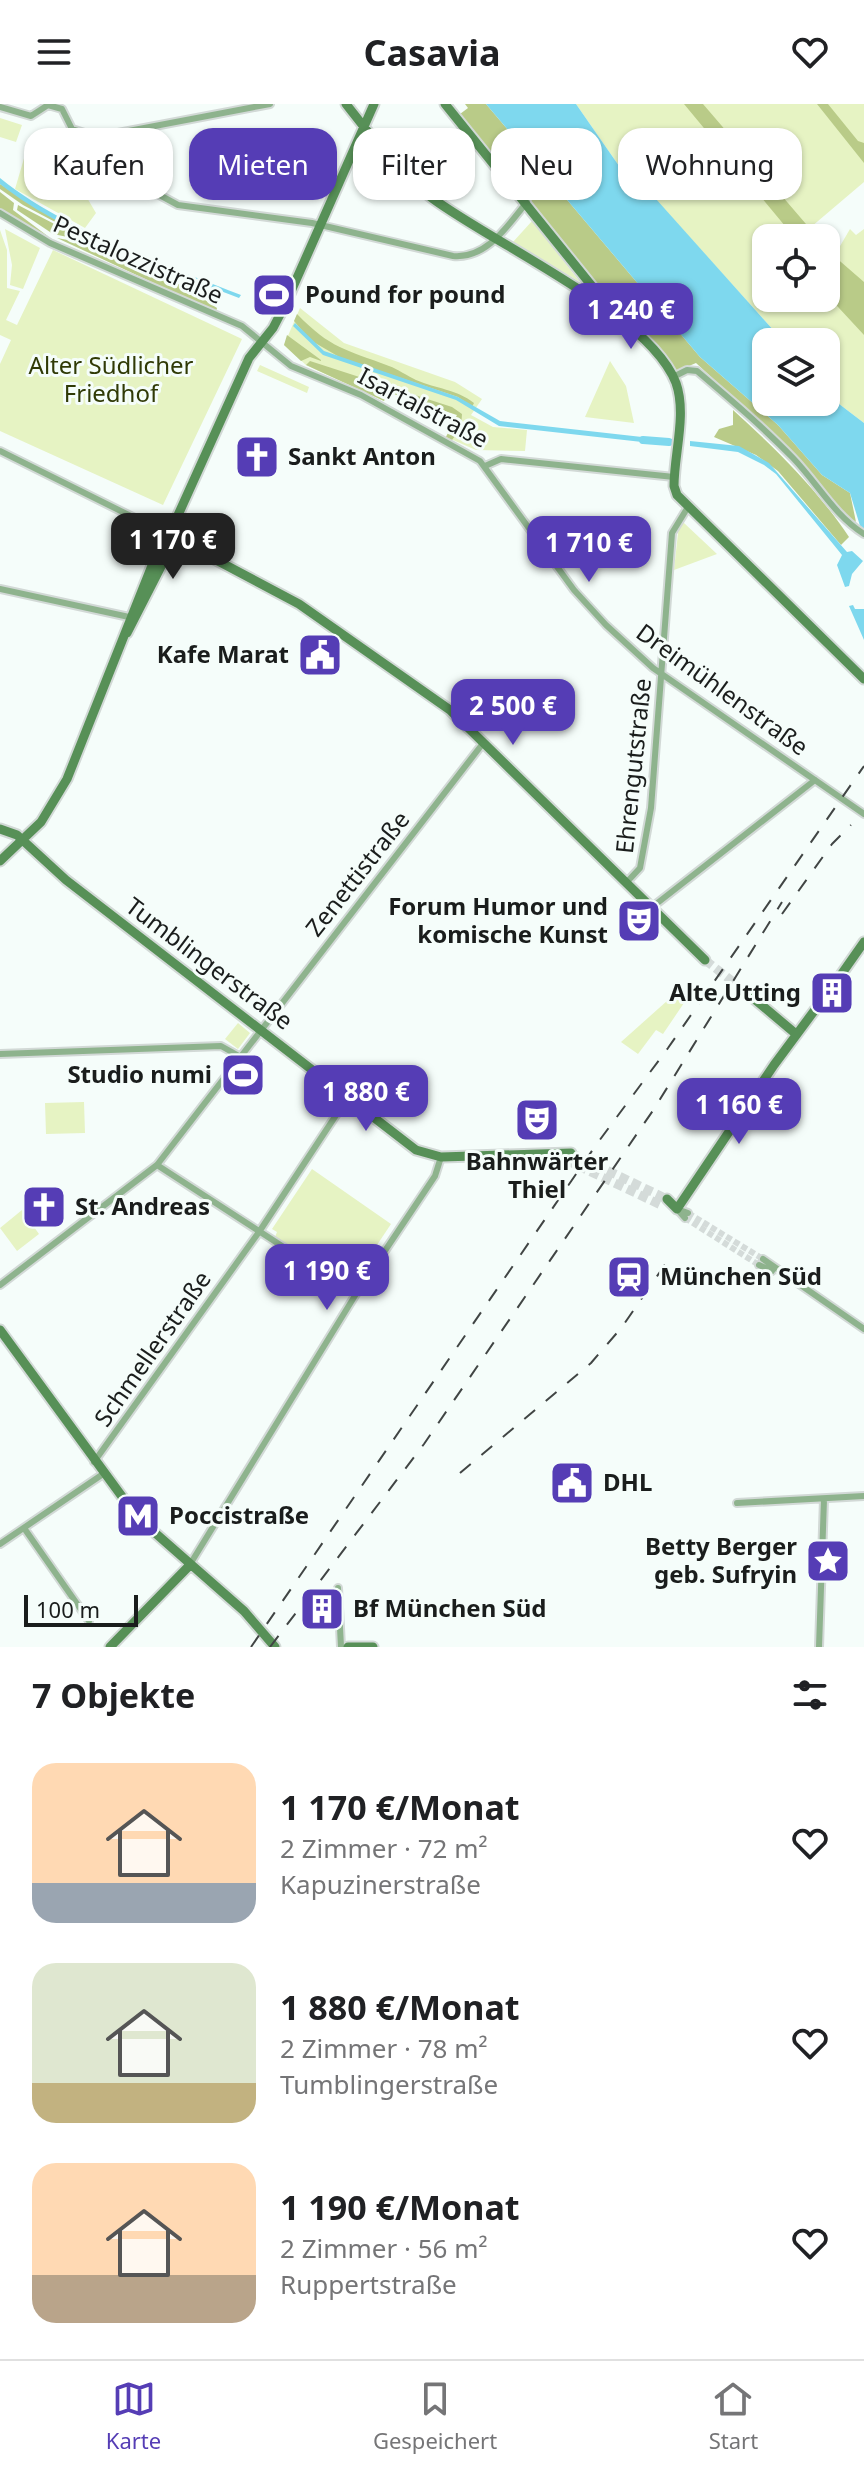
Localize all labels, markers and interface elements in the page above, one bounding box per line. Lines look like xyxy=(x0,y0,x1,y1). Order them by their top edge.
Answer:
text: Casavia xyxy=(363,28,501,77)
icon: menu xyxy=(32,30,76,74)
icon: heart xyxy=(788,30,832,74)
chip: Kaufen xyxy=(24,128,173,200)
chip: Mieten xyxy=(189,128,337,200)
chip: Filter xyxy=(353,128,475,200)
chip: Neu xyxy=(491,128,602,200)
chip: Wohnung xyxy=(618,128,802,200)
street label: Pestalozzistraße xyxy=(48,206,229,311)
map controls xyxy=(752,224,840,416)
button: locate xyxy=(752,224,840,312)
sports icon: Pound for pound xyxy=(250,271,298,319)
place label: Pound for pound xyxy=(305,277,505,310)
pin: 1 240 € xyxy=(557,283,705,351)
text: 1 240 € xyxy=(587,291,675,327)
button: layers xyxy=(752,328,840,416)
park label: Alter Südlicher Friedhof xyxy=(29,348,193,409)
street label: Isartalstraße xyxy=(353,359,495,455)
church icon: Sankt Anton xyxy=(233,433,281,481)
place label: Sankt Anton xyxy=(288,439,436,472)
pin: 1 170 € xyxy=(99,513,247,581)
pin: 1 710 € xyxy=(515,516,663,584)
text: 1 170 € xyxy=(129,521,217,557)
text: 1 710 € xyxy=(545,524,633,560)
street label: Dreimühlenstraße xyxy=(630,615,816,762)
public building icon: Kafe Marat xyxy=(296,631,344,679)
place label: Kafe Marat xyxy=(157,637,289,670)
street label: Ehrengutstraße xyxy=(607,677,658,855)
pin: 2 500 € xyxy=(439,679,587,747)
text: 2 500 € xyxy=(469,687,557,723)
street label: Zenettistraße xyxy=(297,803,416,943)
street label: Tumblingerstraße xyxy=(120,889,300,1037)
place label: Forum Humor und komische Kunst xyxy=(388,889,608,950)
theatre icon: Forum Humor und komische Kunst xyxy=(615,897,663,945)
building icon: Alte Utting xyxy=(808,969,856,1017)
place label: Alte Utting xyxy=(669,975,801,1008)
sports icon: Studio numi xyxy=(219,1051,267,1099)
place label: Studio numi xyxy=(67,1057,212,1090)
pin: 1 880 € xyxy=(292,1065,440,1133)
text: 1 880 € xyxy=(322,1073,410,1109)
pin: 1 160 € xyxy=(665,1078,813,1146)
text: 1 160 € xyxy=(695,1086,783,1122)
theatre icon: Bahnwärter Thiel xyxy=(513,1096,561,1144)
place label: Bahnwärter Thiel xyxy=(466,1144,609,1205)
church icon: St. Andreas xyxy=(20,1183,68,1231)
place label: St. Andreas xyxy=(75,1189,210,1222)
pin: 1 190 € xyxy=(253,1244,401,1312)
text: 1 190 € xyxy=(283,1252,371,1288)
station icon: München Süd xyxy=(605,1253,653,1301)
place label: München Süd xyxy=(660,1259,822,1292)
street label: Schmellerstraße xyxy=(86,1264,218,1433)
public building icon: DHL xyxy=(548,1459,596,1507)
place label: DHL xyxy=(603,1465,652,1498)
metro station icon: Poccistraße xyxy=(114,1492,162,1540)
place label: Poccistraße xyxy=(169,1498,309,1531)
place label: Betty Berger geb. Sufryin xyxy=(645,1529,797,1590)
place icon: Betty Berger geb. Sufryin xyxy=(804,1537,852,1585)
building icon: Bf München Süd xyxy=(298,1585,346,1633)
scale bar xyxy=(24,1591,138,1627)
place label: Bf München Süd xyxy=(353,1591,546,1624)
text: 100 m xyxy=(36,1594,100,1624)
text: 7 Objekte xyxy=(32,1672,195,1718)
icon: filters xyxy=(788,1673,832,1717)
text: 1 170 €/Monat xyxy=(280,1784,520,1830)
icon: home xyxy=(96,1795,192,1891)
icon: heart xyxy=(788,1821,832,1865)
text: 2 Zimmer · 72 m² xyxy=(280,1830,488,1866)
text: Kapuzinerstraße xyxy=(280,1866,481,1902)
text: 1 880 €/Monat xyxy=(280,1984,520,2030)
icon: home xyxy=(96,1995,192,2091)
icon: heart xyxy=(788,2021,832,2065)
text: 2 Zimmer · 78 m² xyxy=(280,2030,488,2066)
text: Tumblingerstraße xyxy=(280,2066,498,2102)
text: 1 190 €/Monat xyxy=(280,2184,520,2230)
icon: home xyxy=(96,2195,192,2291)
icon: heart xyxy=(788,2221,832,2265)
text: 2 Zimmer · 56 m² xyxy=(280,2230,488,2266)
text: Ruppertstraße xyxy=(280,2266,457,2302)
tab: Karte xyxy=(106,2377,161,2455)
tab: Gespeichert xyxy=(373,2377,497,2455)
tab: Start xyxy=(709,2377,758,2455)

